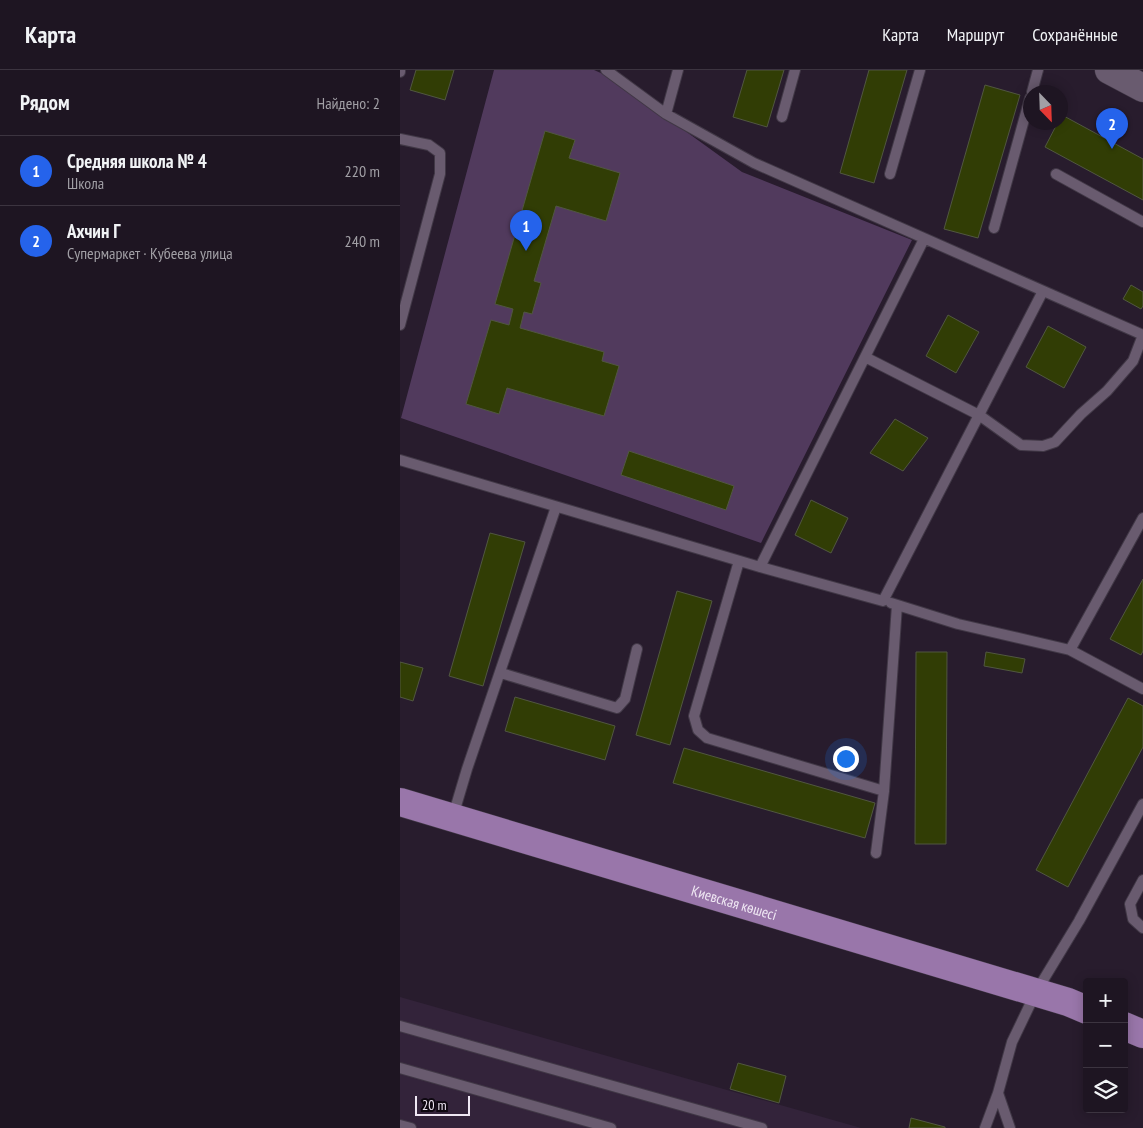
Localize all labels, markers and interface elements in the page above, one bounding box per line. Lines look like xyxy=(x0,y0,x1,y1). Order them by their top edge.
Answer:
text: Карта xyxy=(25,19,76,50)
text: Карта xyxy=(882,23,919,46)
text: Маршрут xyxy=(947,23,1004,46)
text: Сохранённые xyxy=(1032,23,1118,46)
north arrow xyxy=(1023,85,1068,130)
text: Рядом xyxy=(20,89,70,116)
text: Найдено: 2 xyxy=(317,93,380,113)
pin: 2 xyxy=(1096,108,1128,149)
text: Средняя школа № 4 xyxy=(67,149,207,173)
text: 1 xyxy=(32,161,40,181)
text: 220 m xyxy=(345,161,380,181)
text: Школа xyxy=(67,173,104,193)
pin: 1 xyxy=(510,210,542,251)
text: Ахчин Г xyxy=(67,219,120,243)
text: 2 xyxy=(32,231,40,251)
text: 240 m xyxy=(345,231,380,251)
text: Супермаркет · Кубеева улица xyxy=(67,243,233,263)
your location xyxy=(833,746,859,772)
street label: Киевская көшесі xyxy=(689,880,779,924)
map controls xyxy=(1083,978,1128,1113)
button: + xyxy=(1083,978,1128,1023)
button: − xyxy=(1083,1023,1128,1068)
button: layers xyxy=(1083,1068,1128,1113)
scale bar xyxy=(415,1093,470,1116)
text: 20 m xyxy=(422,1096,447,1114)

